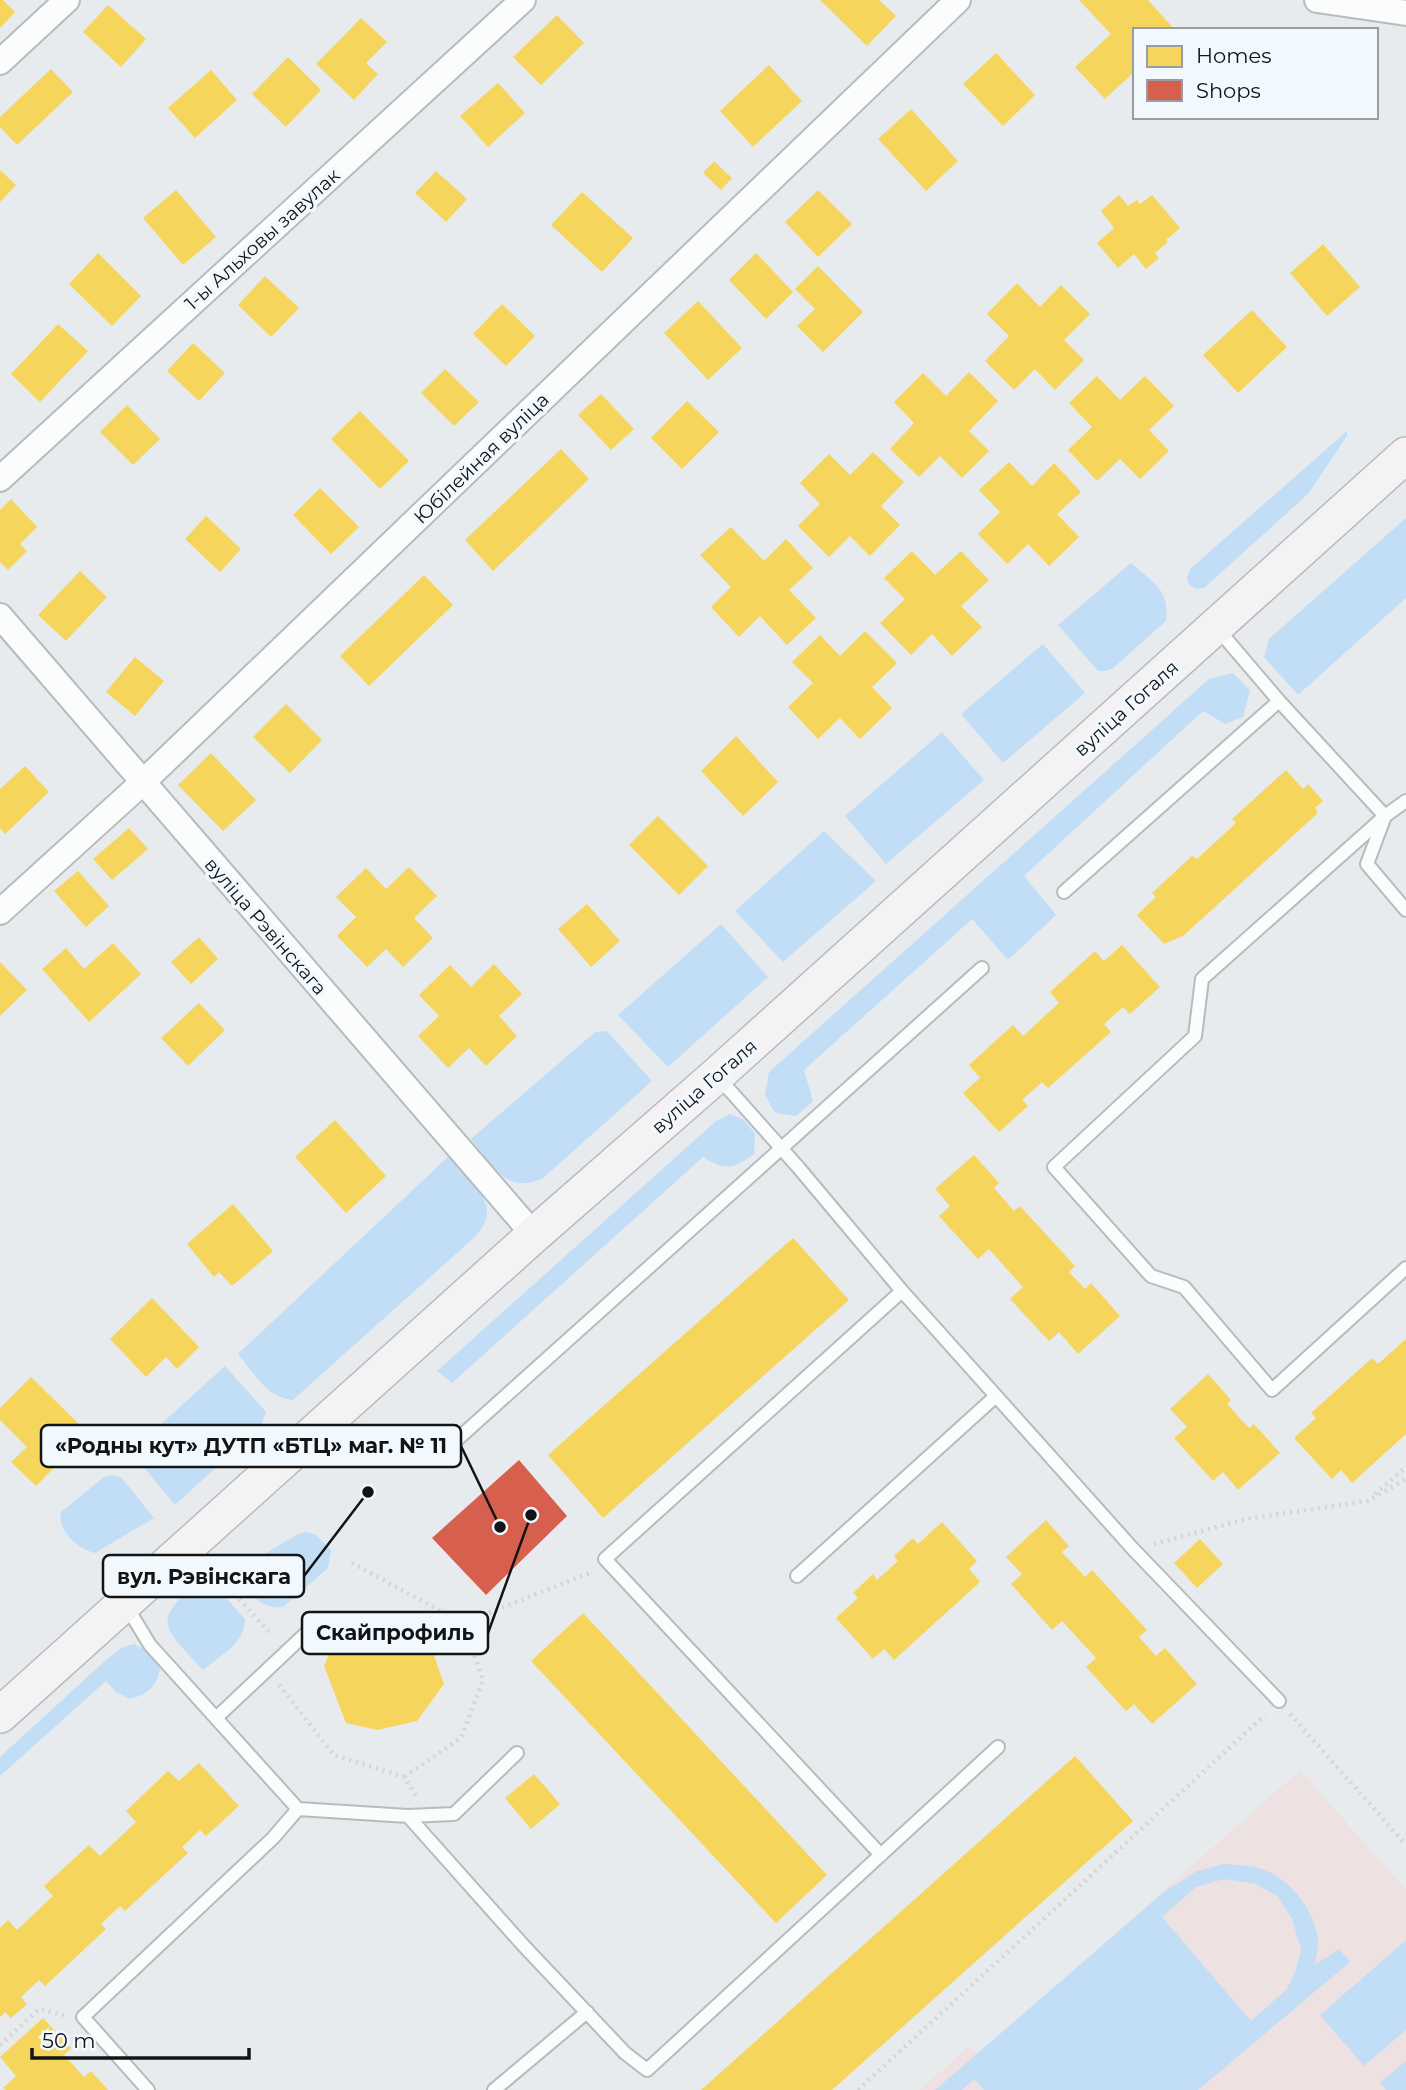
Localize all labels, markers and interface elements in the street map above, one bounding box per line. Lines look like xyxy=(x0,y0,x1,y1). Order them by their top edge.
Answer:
legend xyxy=(1133,28,1378,119)
text: Homes xyxy=(1196,43,1271,68)
text: Shops xyxy=(1196,78,1261,103)
street label: 1-ы Альховы завулак xyxy=(180,164,344,315)
street label: Юбілейная вуліца xyxy=(409,388,554,529)
street label: вуліца Гогаля xyxy=(1069,656,1183,761)
street label: вуліца Рэвінскага xyxy=(200,853,331,1000)
street label: вуліца Гогаля xyxy=(647,1034,762,1138)
callout: «Родны кут» ДУТП «БТЦ» маг. № 11 xyxy=(41,1425,461,1467)
text: «Родны кут» ДУТП «БТЦ» маг. № 11 xyxy=(55,1433,447,1458)
callout: вул. Рэвінскага xyxy=(103,1555,304,1597)
text: вул. Рэвінскага xyxy=(117,1564,291,1589)
callout: Скайпрофиль xyxy=(302,1612,488,1654)
text: Скайпрофиль xyxy=(316,1620,474,1645)
scale bar xyxy=(32,2016,248,2060)
text: 50 m xyxy=(42,2028,96,2053)

